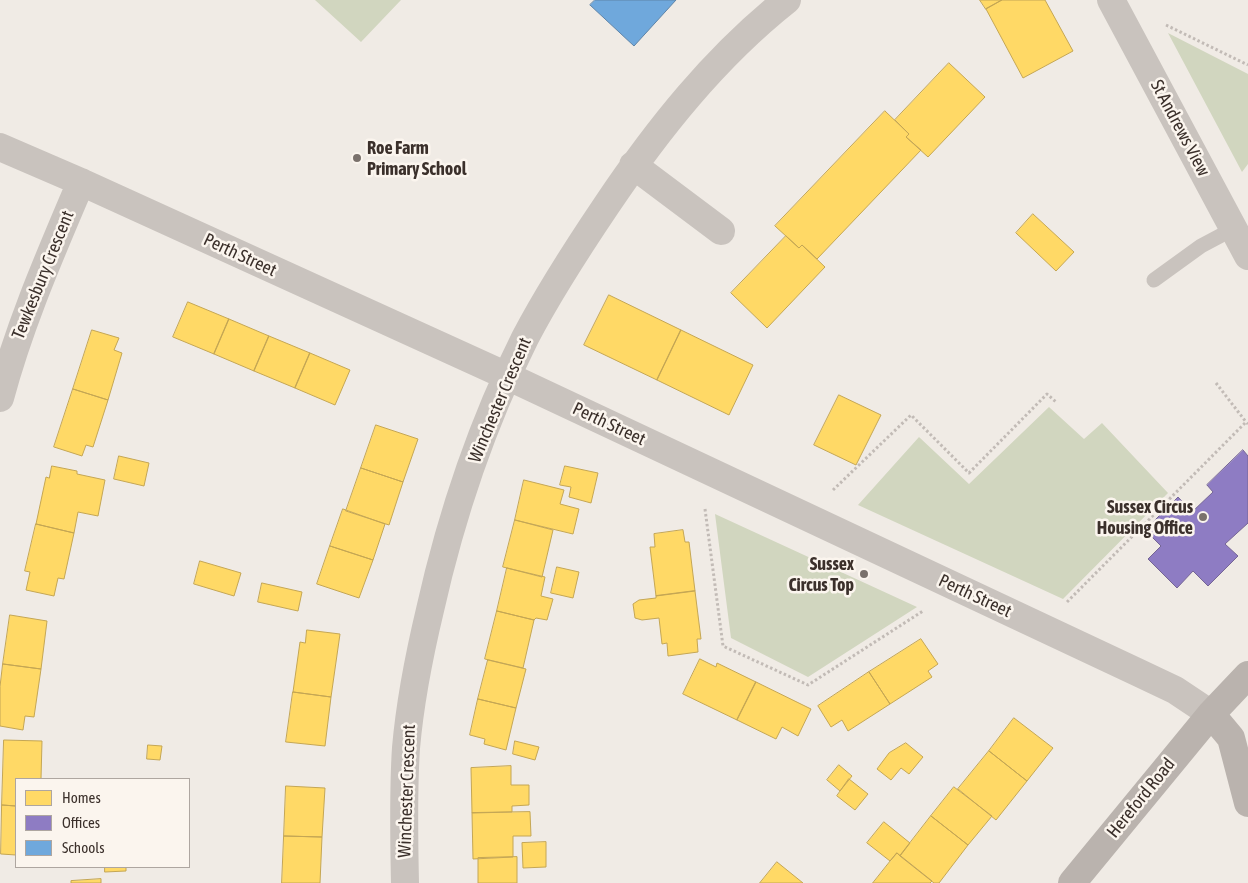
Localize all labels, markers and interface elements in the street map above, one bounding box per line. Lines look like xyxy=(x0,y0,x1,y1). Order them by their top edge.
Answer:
street label: St Andrews View xyxy=(1146,76,1214,180)
place label: Roe Farm Primary School xyxy=(367,137,466,180)
marker: Roe Farm Primary School xyxy=(351,152,363,164)
street label: Tewkesbury Crescent xyxy=(7,208,79,342)
street label: Perth Street xyxy=(200,229,280,281)
street label: Winchester Crescent xyxy=(464,334,536,466)
street label: Perth Street xyxy=(569,398,649,450)
place label: Sussex Circus Housing Office xyxy=(1097,496,1193,538)
marker: Sussex Circus Housing Office xyxy=(1197,511,1209,523)
place label: Sussex Circus Top xyxy=(788,553,854,596)
marker: Sussex Circus Top xyxy=(858,568,870,580)
street label: Perth Street xyxy=(935,570,1015,622)
street label: Winchester Crescent xyxy=(394,724,420,858)
street label: Hereford Road xyxy=(1102,754,1180,842)
legend xyxy=(15,778,190,868)
text: Homes xyxy=(62,789,101,806)
text: Offices xyxy=(62,814,100,831)
text: Schools xyxy=(62,839,105,856)

